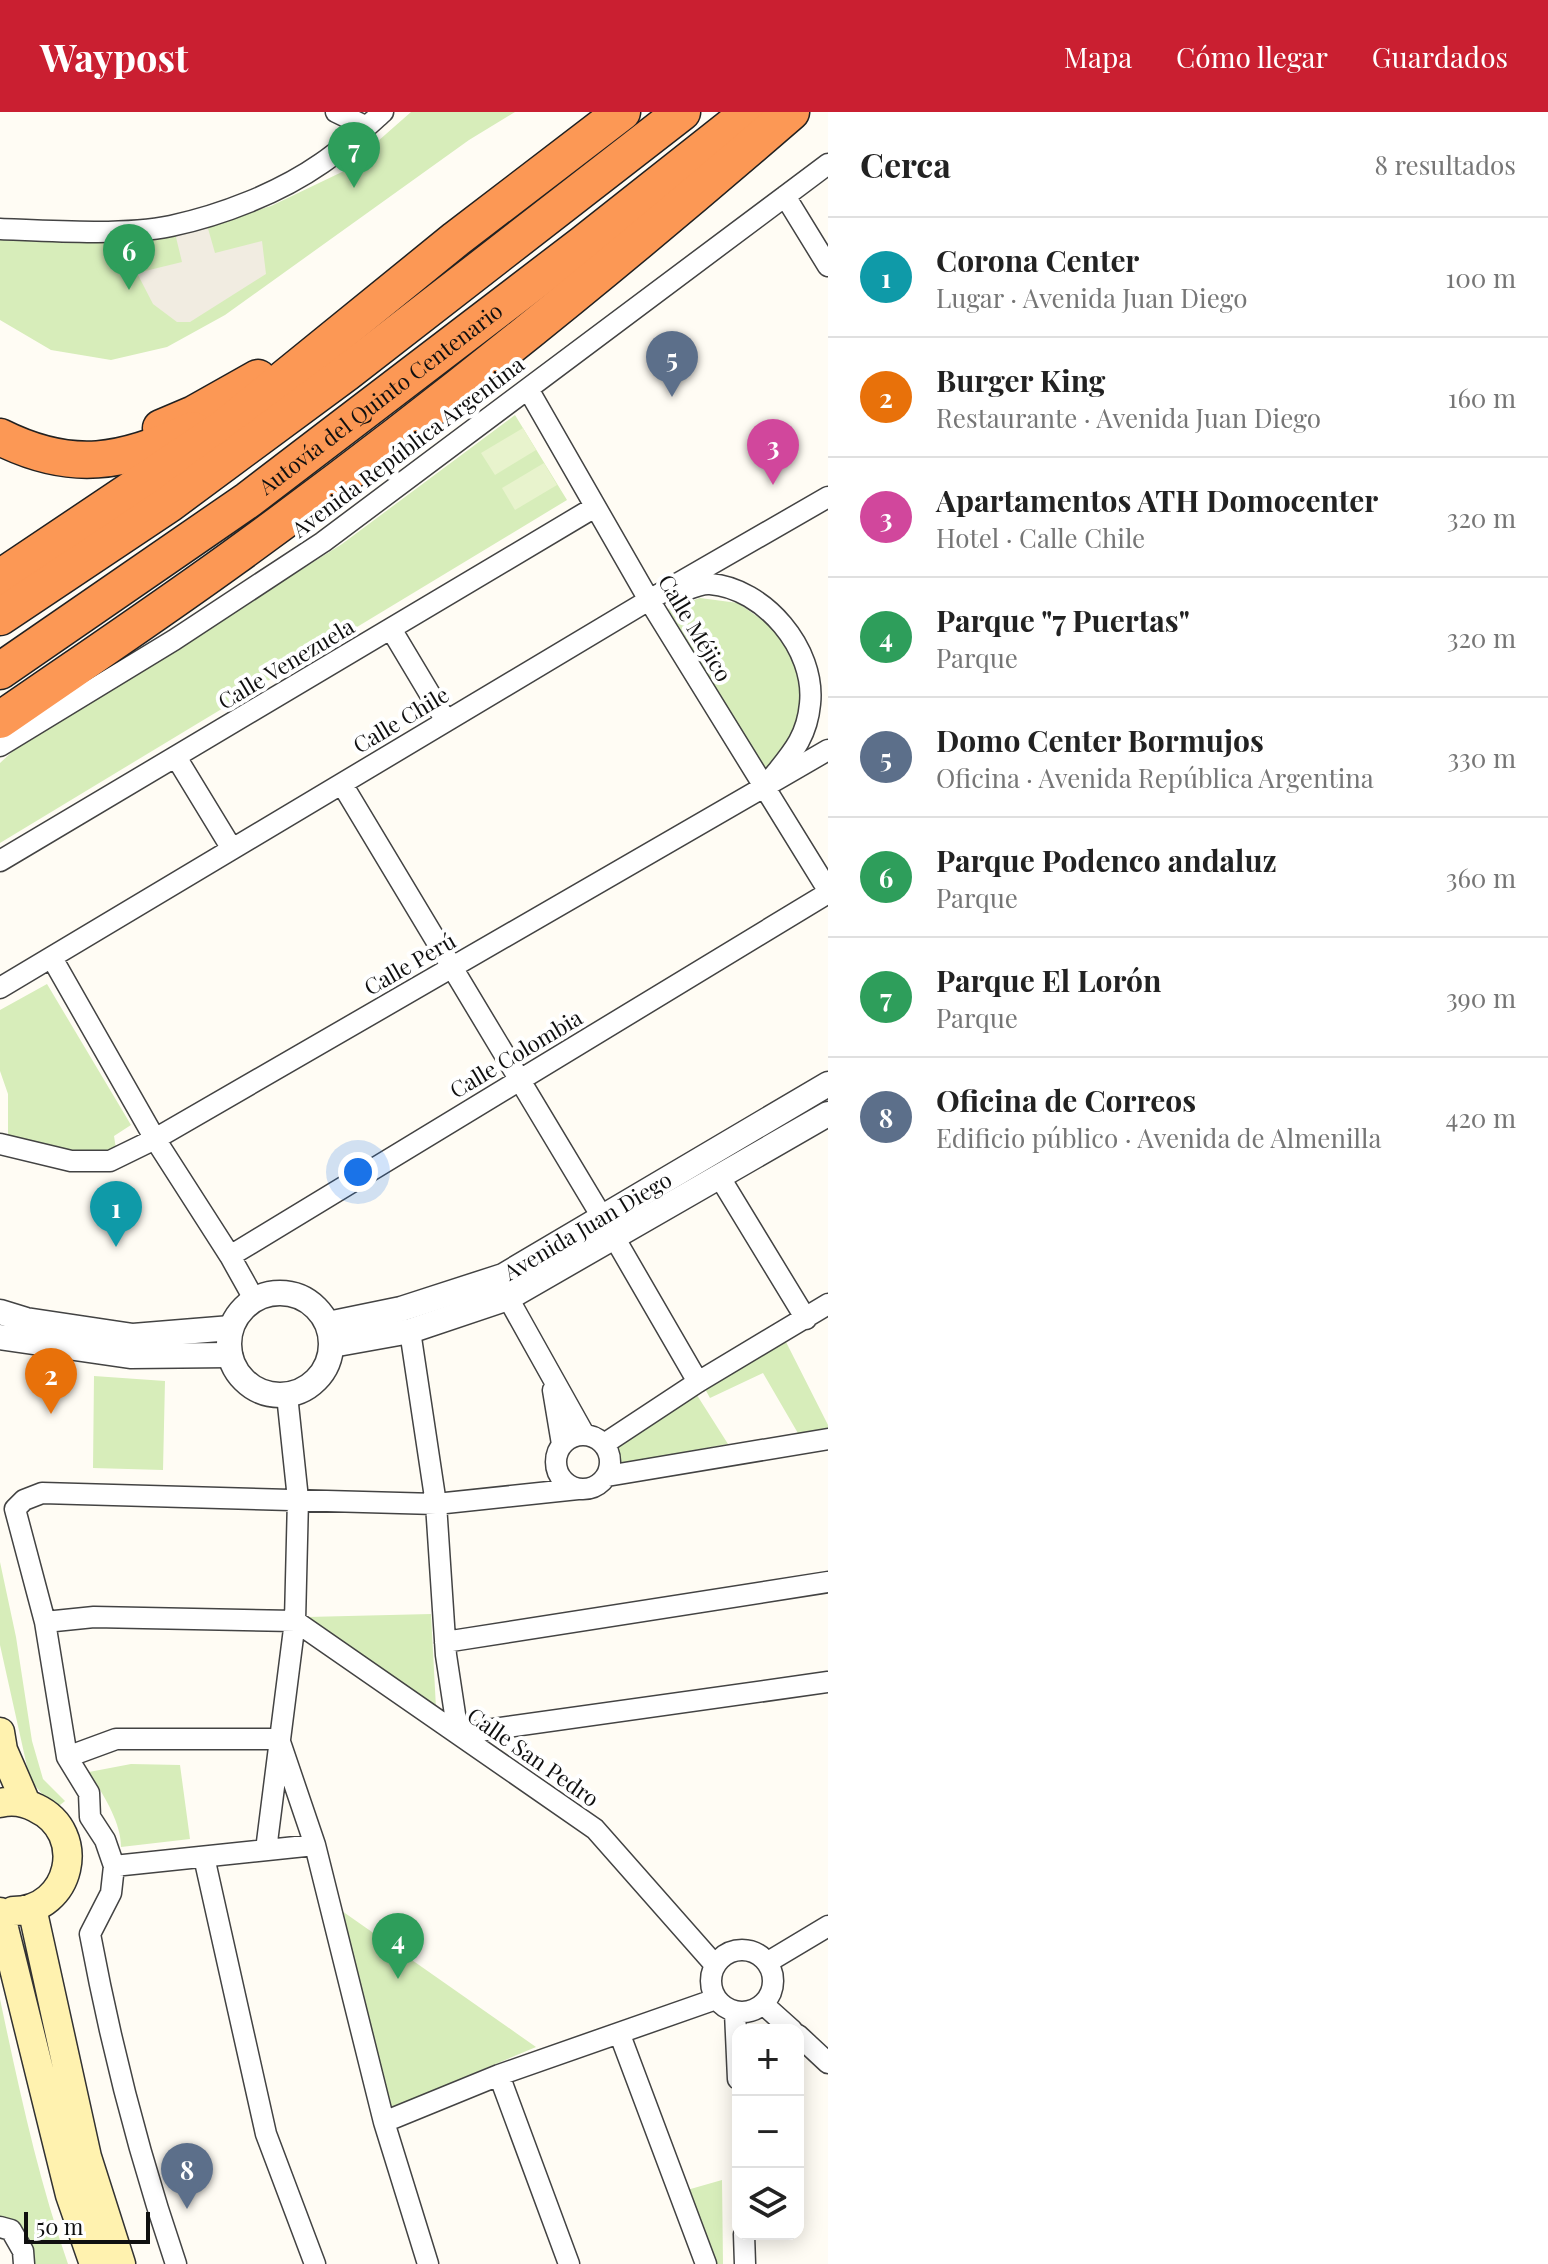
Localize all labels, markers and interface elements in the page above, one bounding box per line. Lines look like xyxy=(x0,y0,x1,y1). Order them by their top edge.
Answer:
text: Waypost xyxy=(40,31,188,82)
text: Mapa xyxy=(1064,38,1132,75)
text: Cómo llegar xyxy=(1176,38,1328,75)
text: Guardados xyxy=(1372,38,1508,75)
pin: 7 xyxy=(328,122,380,188)
text: Cerca xyxy=(860,141,951,187)
text: 8 resultados xyxy=(1375,147,1516,182)
pin: 6 xyxy=(103,224,155,290)
text: Corona Center xyxy=(936,240,1139,280)
text: 1 xyxy=(881,260,891,295)
text: 100 m xyxy=(1446,260,1516,295)
text: Lugar · Avenida Juan Diego xyxy=(936,280,1248,315)
street label: Autovía del Quinto Centenario xyxy=(251,295,508,501)
pin: 5 xyxy=(646,331,698,397)
street label: Avenida República Argentina xyxy=(284,349,530,544)
text: Burger King xyxy=(936,360,1105,400)
text: 2 xyxy=(879,380,893,415)
text: 160 m xyxy=(1448,380,1516,415)
text: Restaurante · Avenida Juan Diego xyxy=(936,400,1321,435)
pin: 3 xyxy=(747,419,799,485)
text: Apartamentos ATH Domocenter xyxy=(936,480,1378,520)
text: 3 xyxy=(880,500,892,535)
text: 320 m xyxy=(1447,500,1516,535)
text: Hotel · Calle Chile xyxy=(936,520,1145,555)
street label: Calle Méjico xyxy=(652,568,740,687)
text: Parque "7 Puertas" xyxy=(936,600,1190,640)
street label: Calle Venezuela xyxy=(212,611,359,716)
text: 4 xyxy=(879,620,893,655)
text: 320 m xyxy=(1447,620,1516,655)
text: Parque xyxy=(936,640,1018,675)
street label: Calle Chile xyxy=(347,679,454,760)
text: Domo Center Bormujos xyxy=(936,720,1264,760)
text: 5 xyxy=(880,740,892,775)
text: 330 m xyxy=(1447,740,1516,775)
text: Oficina · Avenida República Argentina xyxy=(936,760,1374,795)
text: Parque Podenco andaluz xyxy=(936,840,1277,880)
text: 6 xyxy=(879,860,893,895)
text: 360 m xyxy=(1446,860,1516,895)
text: Parque xyxy=(936,880,1018,915)
street label: Calle Perú xyxy=(358,925,461,1001)
text: Parque El Lorón xyxy=(936,960,1161,1000)
text: 7 xyxy=(880,980,892,1015)
text: 390 m xyxy=(1446,980,1516,1015)
text: Parque xyxy=(936,1000,1018,1035)
street label: Calle Colombia xyxy=(444,1002,587,1104)
text: Oficina de Correos xyxy=(936,1080,1196,1120)
text: 8 xyxy=(879,1100,893,1135)
text: 420 m xyxy=(1446,1100,1516,1135)
text: Edificio público · Avenida de Almenilla xyxy=(936,1120,1381,1155)
your location xyxy=(338,1152,378,1192)
street label: Avenida Juan Diego xyxy=(497,1164,677,1287)
pin: 1 xyxy=(90,1181,142,1247)
pin: 2 xyxy=(25,1348,77,1414)
street label: Calle San Pedro xyxy=(462,1700,605,1813)
pin: 4 xyxy=(372,1913,424,1979)
map controls xyxy=(732,2024,804,2240)
button: + xyxy=(732,2024,804,2096)
button: − xyxy=(732,2096,804,2168)
pin: 8 xyxy=(161,2143,213,2209)
button: layers xyxy=(732,2168,804,2240)
scale bar xyxy=(24,2208,150,2244)
text: 50 m xyxy=(36,2211,83,2241)

